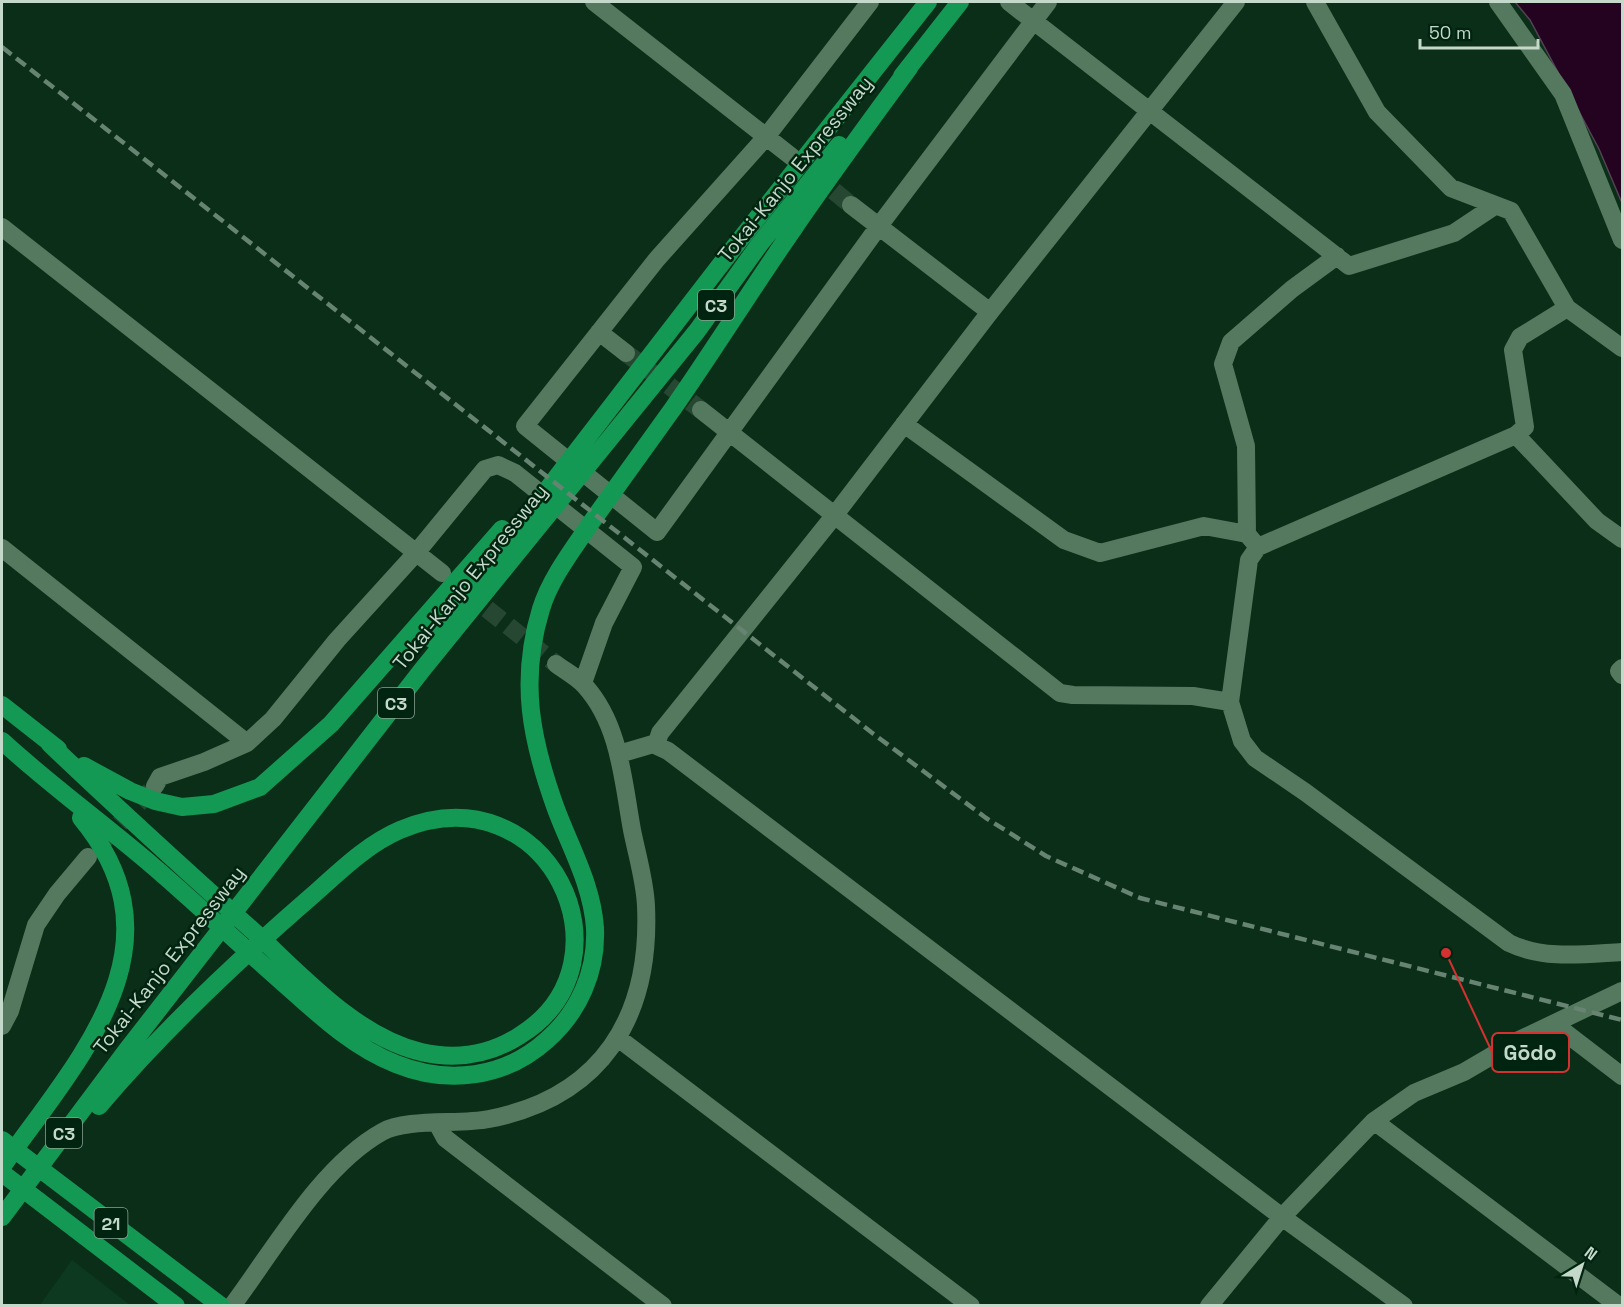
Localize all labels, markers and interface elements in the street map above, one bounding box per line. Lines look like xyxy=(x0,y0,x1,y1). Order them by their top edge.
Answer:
scale bar xyxy=(1420,12,1538,50)
text: 50 m xyxy=(1429,21,1471,44)
street label: Tokai-Kanjo Expressway xyxy=(712,71,878,267)
road number: C3 xyxy=(698,290,734,320)
street label: Tokai-Kanjo Expressway xyxy=(387,479,553,675)
road number: C3 xyxy=(378,688,414,718)
street label: Tokai-Kanjo Expressway xyxy=(87,861,251,1059)
callout: Gōdo xyxy=(1492,1033,1569,1072)
text: Gōdo xyxy=(1503,1039,1557,1066)
road number: C3 xyxy=(46,1118,82,1148)
road number: 21 xyxy=(94,1208,128,1238)
north arrow xyxy=(1552,1235,1612,1295)
text: N xyxy=(1580,1242,1602,1265)

